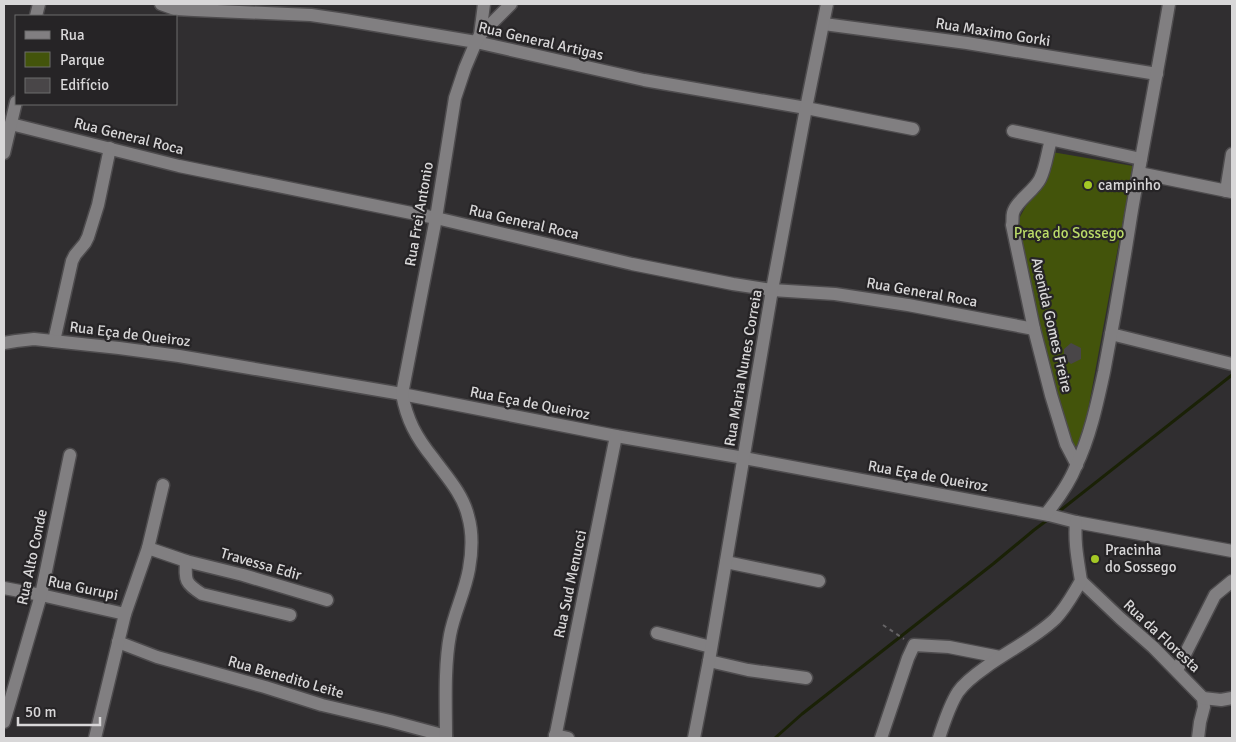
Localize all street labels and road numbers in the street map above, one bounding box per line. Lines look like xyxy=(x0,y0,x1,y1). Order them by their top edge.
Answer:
street label: Rua Maximo Gorki xyxy=(934,14,1052,50)
street label: Rua General Artigas xyxy=(477,18,606,64)
street label: Rua General Roca xyxy=(72,114,186,158)
street label: Rua Frei Antonio xyxy=(401,160,437,268)
street label: Rua General Roca xyxy=(467,201,581,243)
street label: Avenida Gomes Freire xyxy=(1028,256,1076,394)
street label: Rua General Roca xyxy=(865,273,979,311)
street label: Rua Maria Nunes Correia xyxy=(720,288,766,448)
street label: Rua Eça de Queiroz xyxy=(68,318,192,350)
street label: Rua Eça de Queiroz xyxy=(468,383,592,424)
street label: Rua Eça de Queiroz xyxy=(866,457,990,495)
street label: Rua Alto Conde xyxy=(13,507,51,607)
street label: Rua Sud Menucci xyxy=(550,528,590,640)
street label: Travessa Edir xyxy=(218,544,304,584)
street label: Rua Gurupi xyxy=(46,572,120,604)
street label: Rua da Floresta xyxy=(1120,596,1204,676)
street label: Rua Benedito Leite xyxy=(226,652,346,702)

